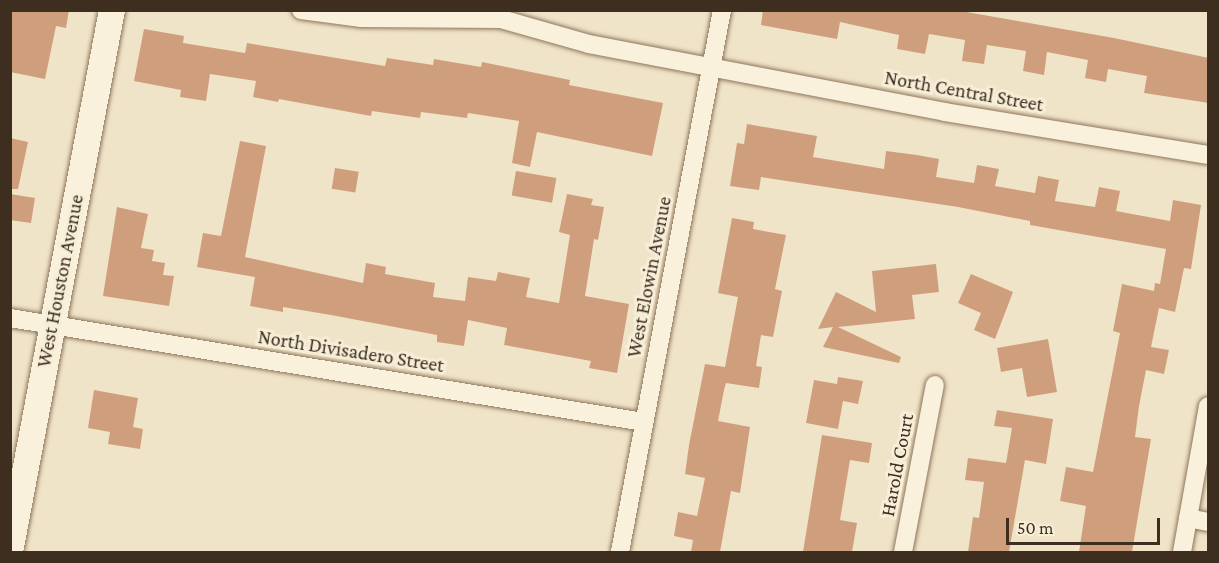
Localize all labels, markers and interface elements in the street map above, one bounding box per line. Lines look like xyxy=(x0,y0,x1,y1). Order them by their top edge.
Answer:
street label: North Central Street xyxy=(883,65,1045,117)
street label: West Houston Avenue xyxy=(31,192,89,370)
street label: West Elowin Avenue xyxy=(622,194,676,360)
street label: North Divisadero Street xyxy=(256,324,446,378)
street label: Harold Court xyxy=(875,411,919,519)
scale bar xyxy=(1009,506,1164,544)
text: 50 m xyxy=(1017,518,1054,538)

